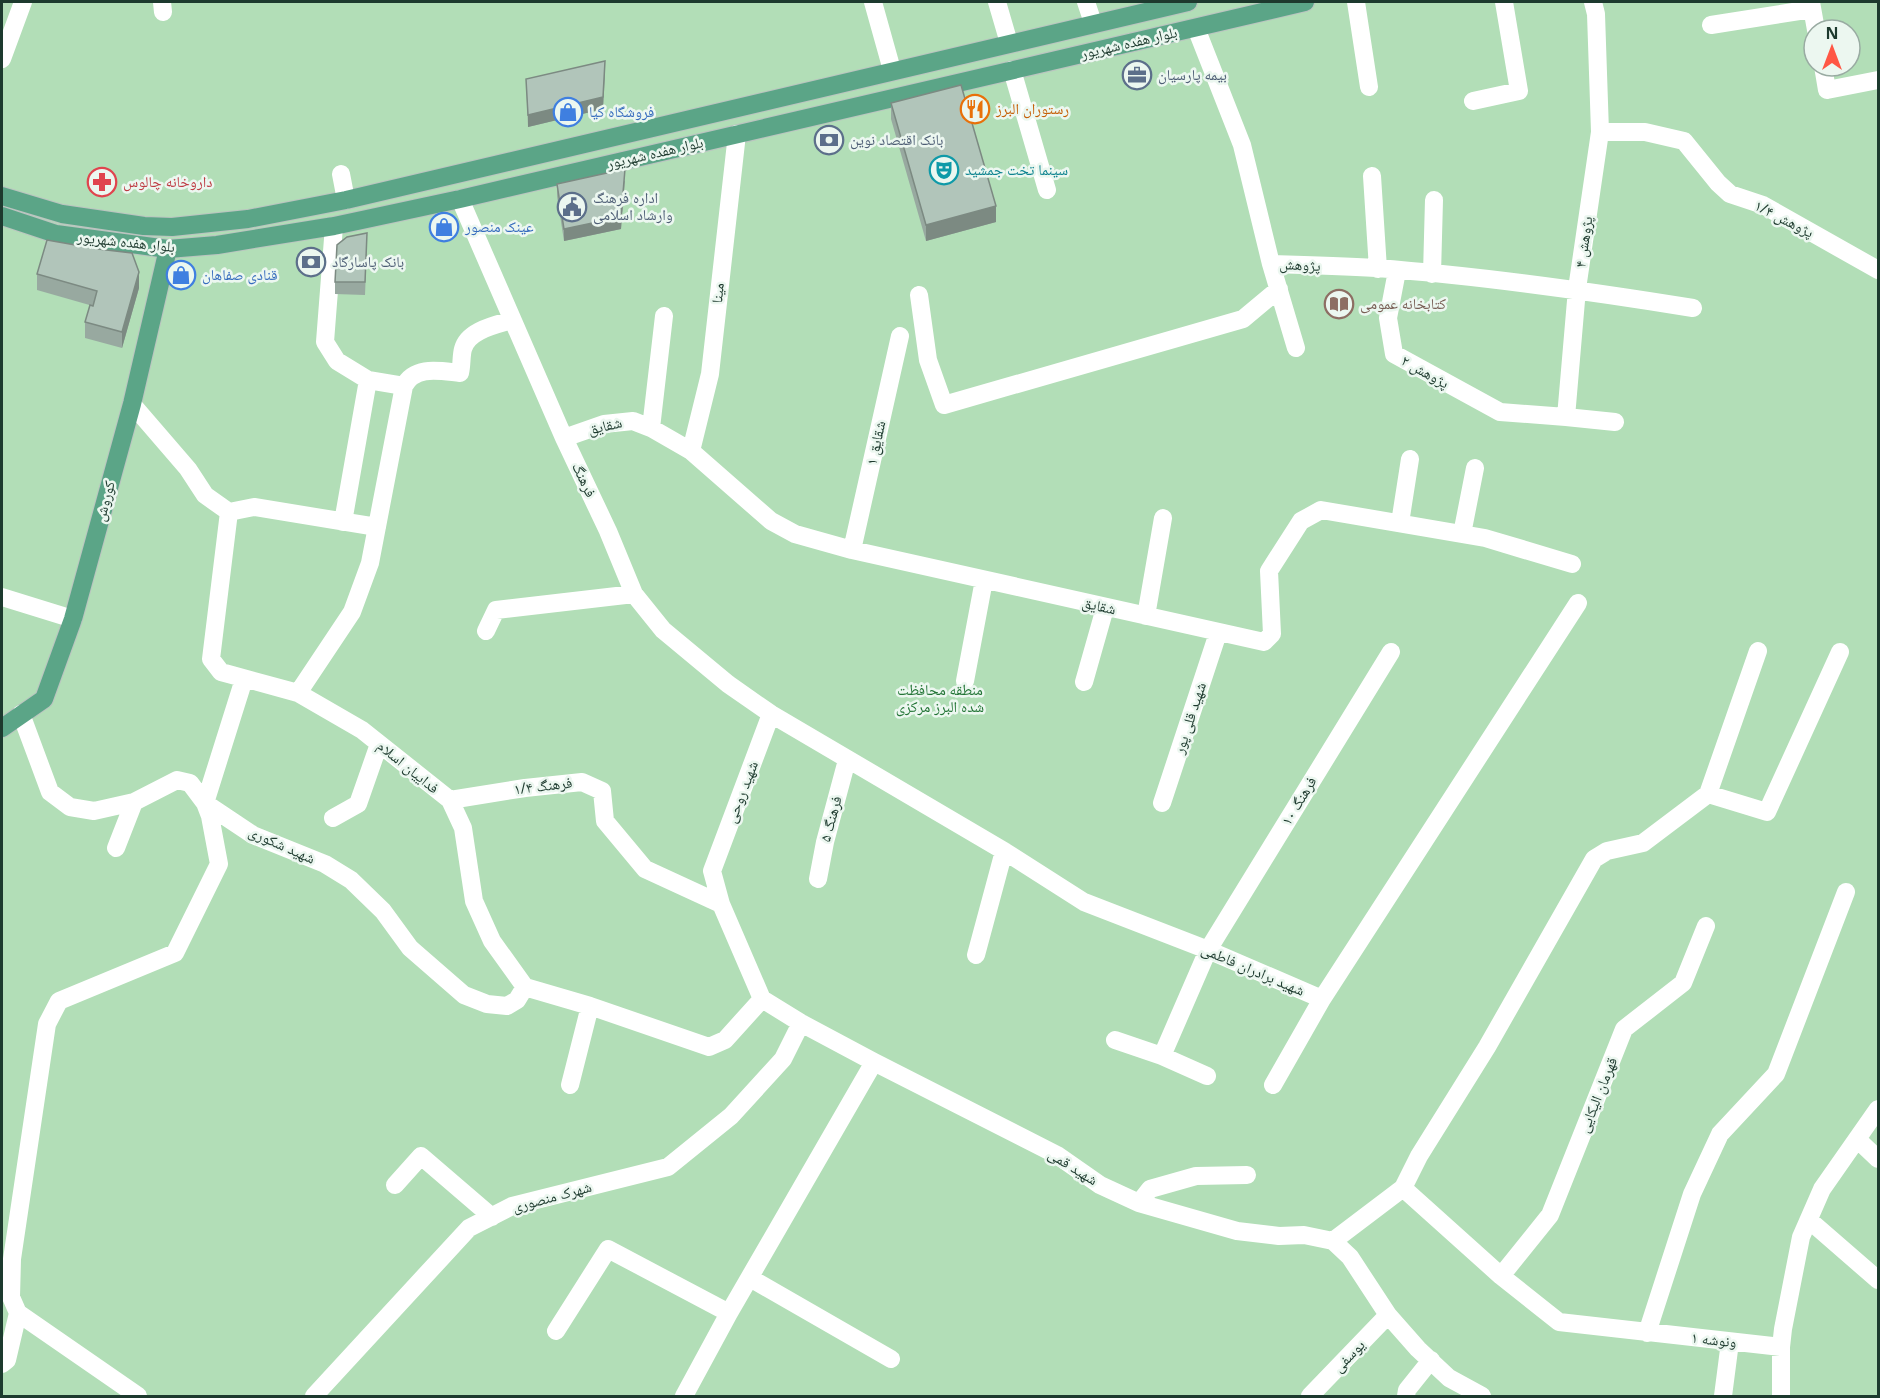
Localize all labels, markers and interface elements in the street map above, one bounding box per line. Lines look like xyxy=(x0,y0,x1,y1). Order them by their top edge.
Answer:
north arrow xyxy=(1802,18,1862,78)
street label: بلوار هفده شهریور xyxy=(1078,21,1179,63)
text: N xyxy=(1825,22,1839,44)
office icon: بیمه پارسیان xyxy=(1121,59,1153,91)
place label: بیمه پارسیان xyxy=(1158,64,1227,85)
restaurant icon: رستوران البرز xyxy=(959,93,991,125)
shop icon: فروشگاه کیا xyxy=(552,96,584,128)
place label: رستوران البرز xyxy=(995,98,1069,119)
place label: فروشگاه کیا xyxy=(589,101,654,121)
bank icon: بانک اقتصاد نوین xyxy=(813,124,845,156)
place label: بانک اقتصاد نوین xyxy=(850,129,944,150)
street label: بلوار هفده شهریور xyxy=(604,131,705,173)
theatre icon: سینما تخت جمشید xyxy=(928,154,960,186)
place label: سینما تخت جمشید xyxy=(965,159,1068,179)
pharmacy icon: داروخانه چالوس xyxy=(86,166,118,198)
place label: داروخانه چالوس xyxy=(123,171,212,192)
place label: اداره فرهنگ وارشاد اسلامی xyxy=(593,187,673,225)
public building icon: اداره فرهنگ وارشاد اسلامی xyxy=(556,191,588,223)
street label: پژوهش ۱/۴ xyxy=(1751,195,1817,242)
shop icon: عینک منصور xyxy=(428,211,460,243)
street label: پژوهش ۴ xyxy=(1570,215,1598,269)
place label: عینک منصور xyxy=(464,216,534,236)
street label: بلوار هفده شهریور xyxy=(75,226,176,256)
bank icon: بانک پاسارگاد xyxy=(295,246,327,278)
place label: بانک پاسارگاد xyxy=(332,251,404,271)
street label: پژوهش xyxy=(1279,253,1321,276)
shop icon: قنادی صفاهان xyxy=(165,259,197,291)
place label: قنادی صفاهان xyxy=(202,264,277,285)
street label: مینا xyxy=(706,282,728,304)
library icon: کتابخانه عمومی xyxy=(1323,288,1355,320)
place label: کتابخانه عمومی xyxy=(1360,293,1446,314)
street label: پژوهش ۲ xyxy=(1398,350,1453,393)
street label: شقایق xyxy=(586,411,624,440)
street label: شقایق ۱ xyxy=(861,419,890,467)
street label: فرهنگ xyxy=(568,459,602,500)
street label: کوروش xyxy=(89,478,120,524)
street label: شقایق xyxy=(1080,592,1118,619)
park label: منطقه محافظت شده البرز مرکزی xyxy=(896,679,984,717)
street label: شهید قلی پور xyxy=(1168,679,1211,757)
street label: فداییان اسلام xyxy=(373,735,444,798)
street label: شهید روحی xyxy=(720,758,763,826)
street label: فرهنگ ۱/۴ xyxy=(512,771,573,799)
street label: فرهنگ ۱۰ xyxy=(1276,772,1320,829)
street label: فرهنگ ۵ xyxy=(814,794,846,844)
street label: شهید شکوری xyxy=(246,821,319,869)
street label: شهید برادران فاطمی xyxy=(1198,938,1308,1001)
street label: قهرمان الیکایی xyxy=(1573,1054,1622,1136)
street label: شهید قمی xyxy=(1044,1143,1102,1190)
street label: شهرک منصوری xyxy=(510,1176,594,1217)
street label: ونوشه ۱ xyxy=(1690,1327,1738,1351)
street label: یوسفی xyxy=(1328,1334,1370,1377)

